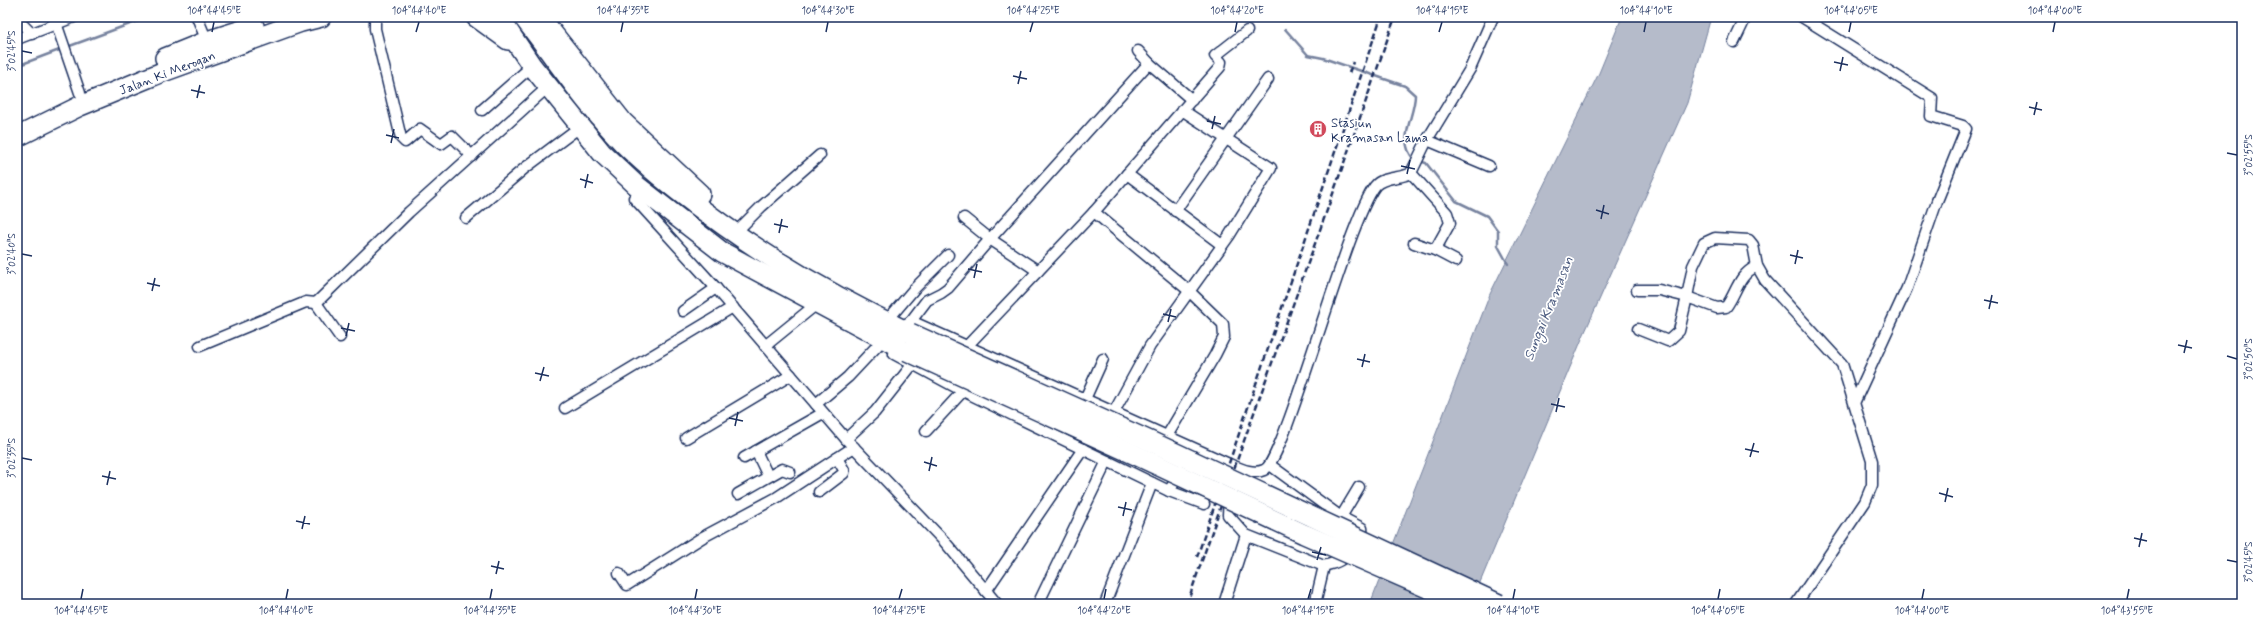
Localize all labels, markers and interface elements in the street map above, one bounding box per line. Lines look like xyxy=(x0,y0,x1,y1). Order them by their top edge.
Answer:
text: 104°44'45"E xyxy=(187,4,241,18)
text: 104°44'40"E xyxy=(392,4,446,18)
text: 104°44'35"E xyxy=(597,4,650,18)
text: 104°44'30"E xyxy=(801,4,855,18)
text: 104°44'25"E xyxy=(1006,4,1060,18)
text: 104°44'20"E xyxy=(1210,4,1264,18)
text: 104°44'15"E xyxy=(1416,4,1469,18)
text: 104°44'10"E xyxy=(1619,4,1673,18)
text: 104°44'05"E xyxy=(1824,4,1878,18)
text: 104°44'00"E xyxy=(2028,4,2082,18)
text: 3°02'45"S xyxy=(5,30,19,72)
street label: Jalan Ki Merogan xyxy=(117,47,218,100)
place label: Stasiun Kramasan Lama xyxy=(1331,115,1428,147)
building icon: Stasiun Kramasan Lama xyxy=(1308,119,1328,139)
text: 3°02'55"S xyxy=(2242,134,2256,176)
text: 3°02'40"S xyxy=(5,233,19,275)
water label: Sungai Kramasan xyxy=(1520,254,1580,364)
text: 3°02'50"S xyxy=(2242,338,2256,380)
text: 3°02'35"S xyxy=(5,438,19,478)
text: 3°02'45"S xyxy=(2242,541,2256,583)
text: 104°44'45"E xyxy=(54,604,108,618)
text: 104°44'40"E xyxy=(259,604,313,618)
text: 104°44'35"E xyxy=(464,604,517,618)
text: 104°44'30"E xyxy=(668,604,722,618)
text: 104°44'25"E xyxy=(872,604,926,618)
text: 104°44'20"E xyxy=(1077,604,1131,618)
text: 104°44'15"E xyxy=(1282,604,1335,618)
text: 104°44'10"E xyxy=(1486,604,1540,618)
text: 104°44'05"E xyxy=(1691,604,1745,618)
text: 104°44'00"E xyxy=(1895,604,1949,618)
text: 104°43'55"E xyxy=(2101,604,2153,618)

